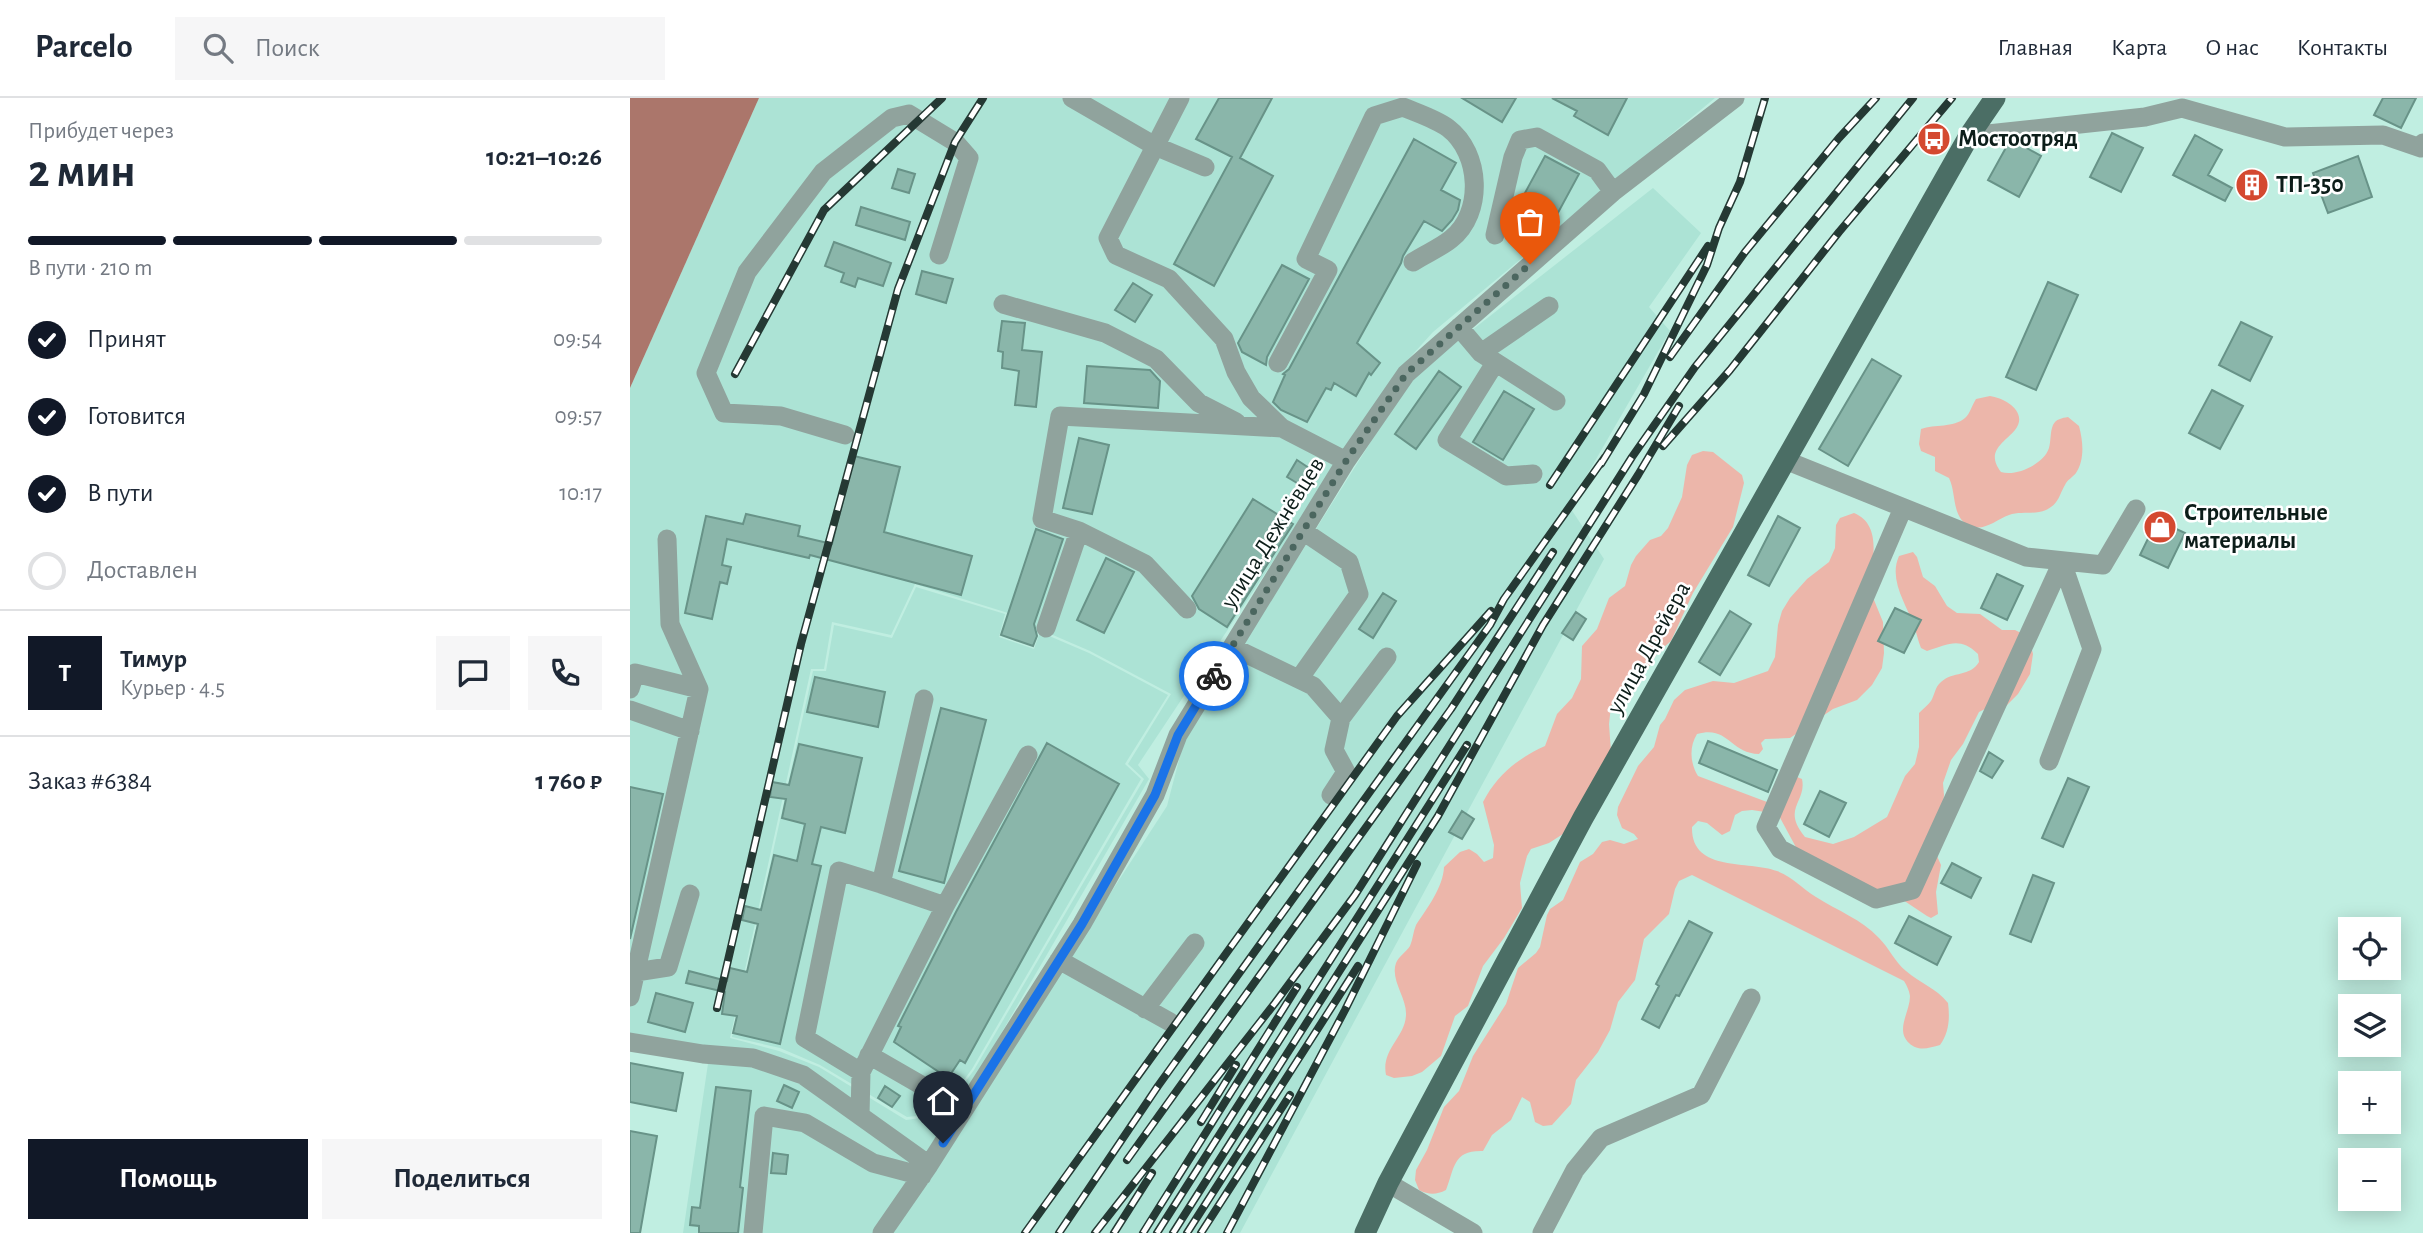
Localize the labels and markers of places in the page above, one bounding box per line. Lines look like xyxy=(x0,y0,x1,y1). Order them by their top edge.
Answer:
bus stop icon: Мостоотряд xyxy=(1915,120,1953,158)
place label: Мостоотряд xyxy=(1958,127,2078,151)
building icon: ТП-350 xyxy=(2233,166,2271,204)
place label: ТП-350 xyxy=(2276,173,2344,197)
pin xyxy=(1500,192,1560,264)
place label: Строительные материалы xyxy=(2184,501,2328,553)
shop icon: Строительные материалы xyxy=(2141,508,2179,546)
pin xyxy=(913,1071,973,1143)

